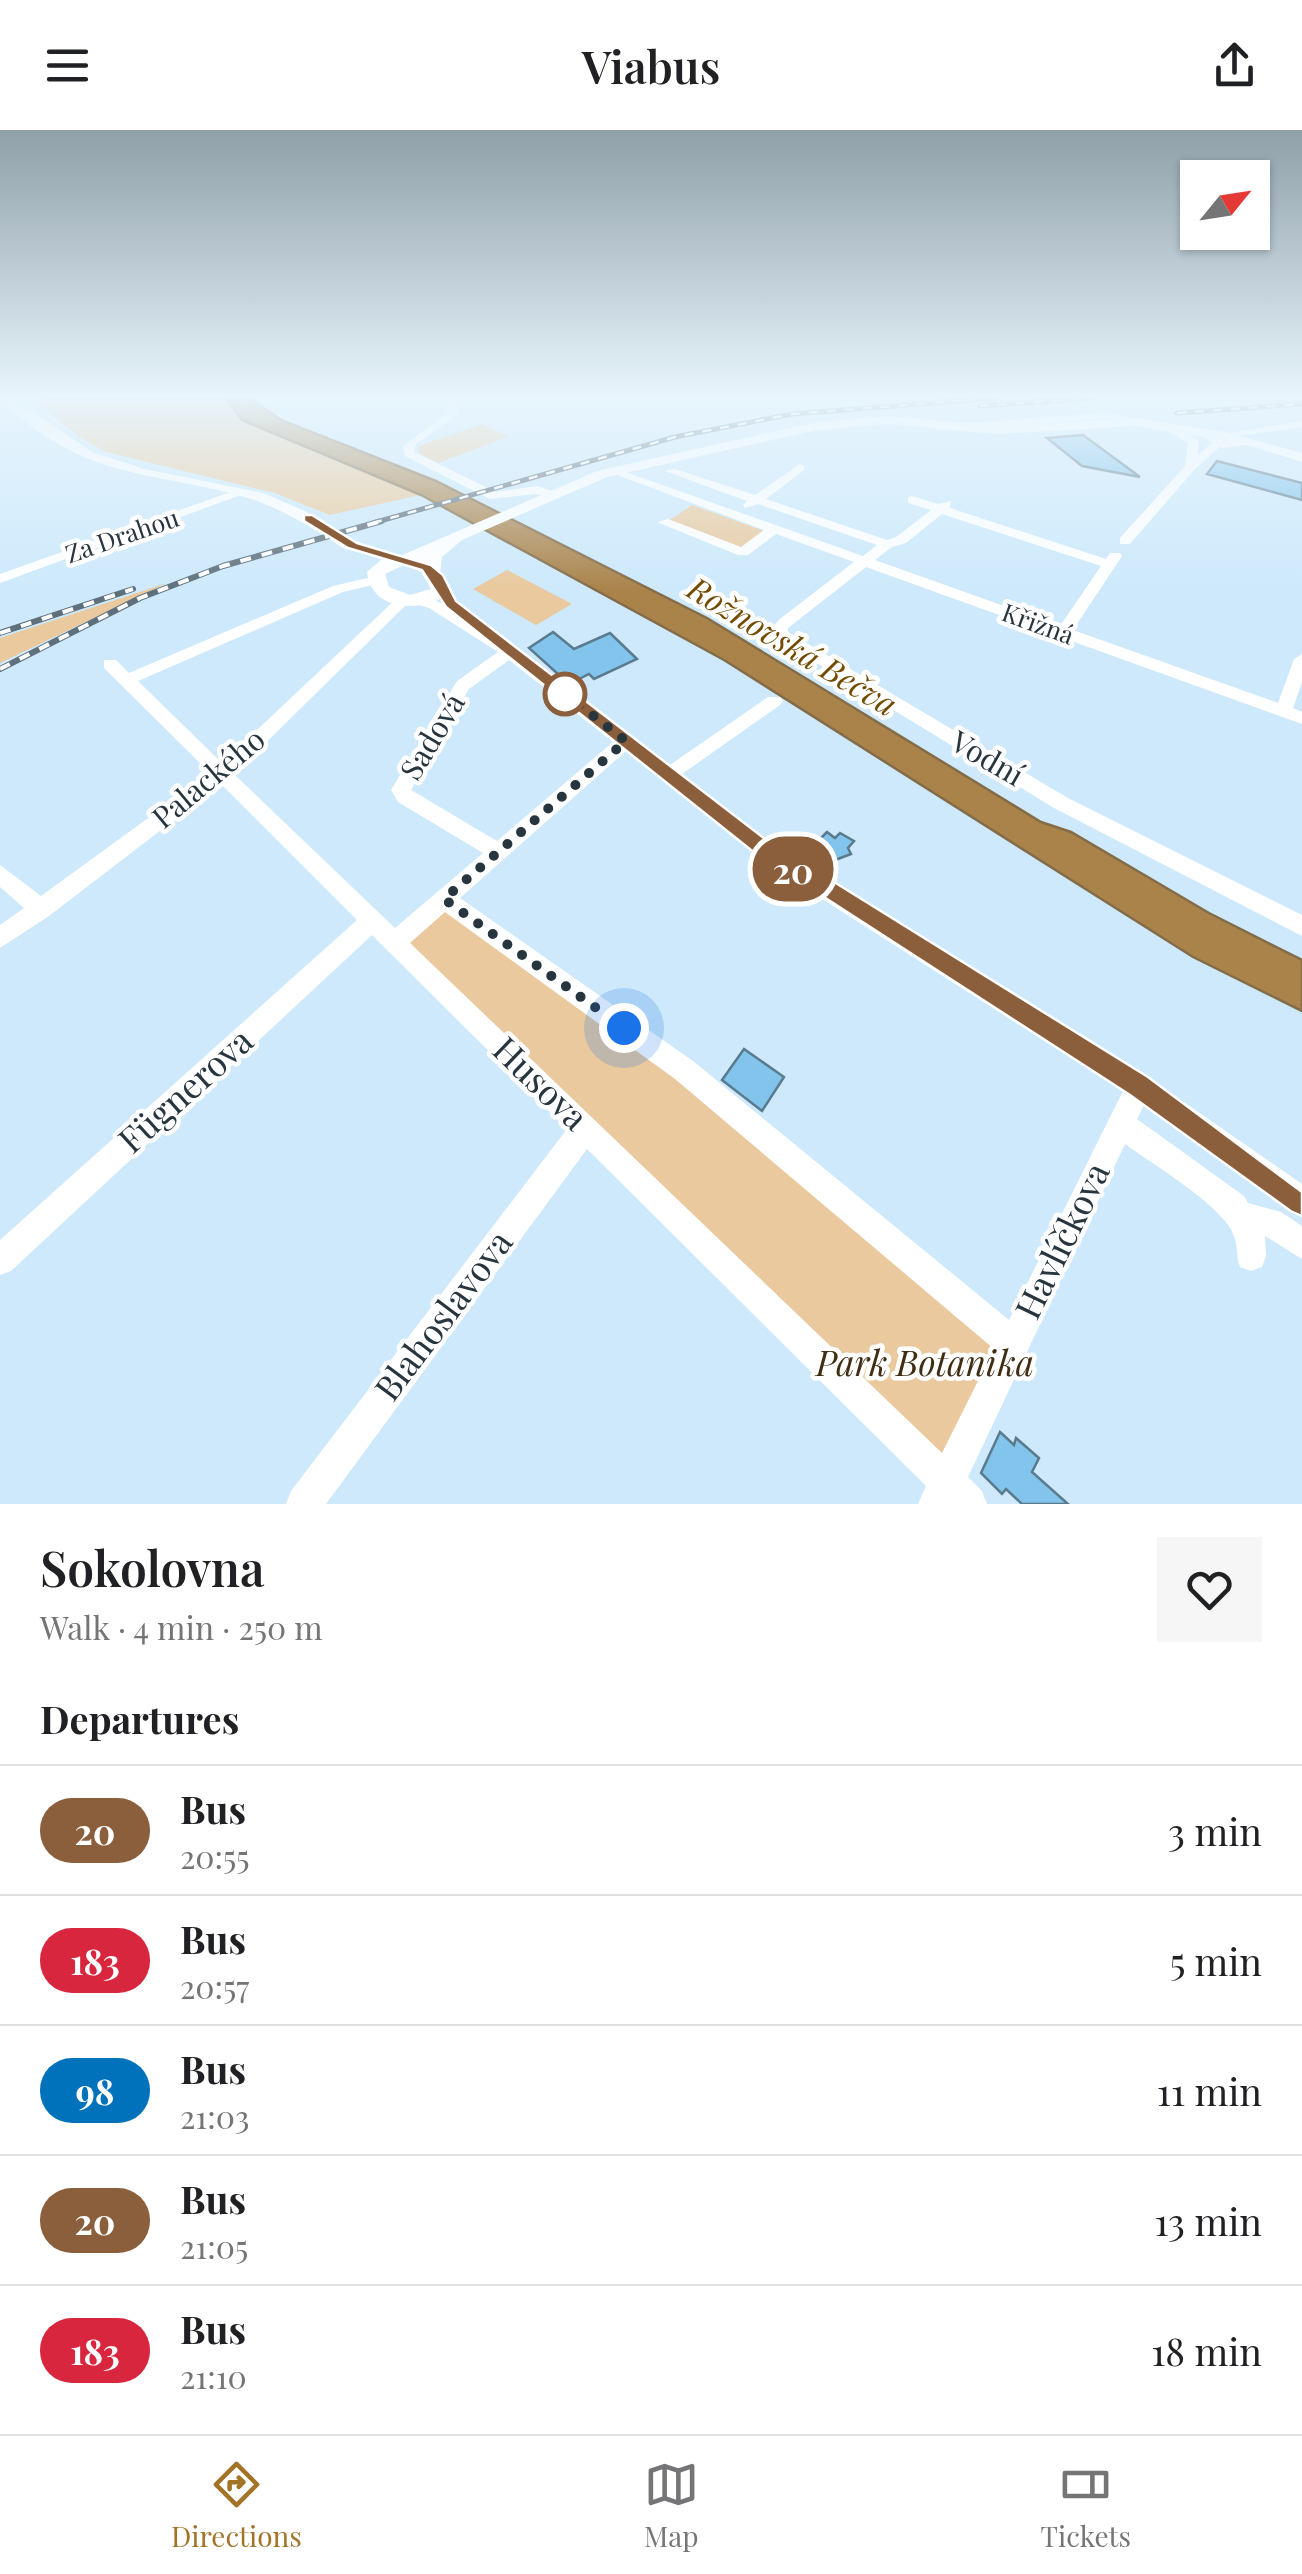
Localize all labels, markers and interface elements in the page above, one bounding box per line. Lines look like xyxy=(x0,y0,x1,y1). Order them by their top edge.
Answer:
text: Viabus xyxy=(582,35,720,95)
icon: menu xyxy=(40,38,95,93)
icon: share xyxy=(1207,38,1262,93)
north arrow xyxy=(1180,160,1270,250)
map controls xyxy=(1180,160,1270,250)
street label: Za Drahou xyxy=(60,500,183,569)
water label: Rožnovská Bečva xyxy=(679,564,906,724)
street label: Křižná xyxy=(998,594,1079,651)
unlabelled marker xyxy=(544,673,586,715)
street label: Sadová xyxy=(390,685,473,787)
street label: Palackého xyxy=(143,719,272,836)
street label: Vodní xyxy=(944,720,1032,794)
line badge: 20 xyxy=(748,836,838,902)
text: 20 xyxy=(773,846,813,893)
your location xyxy=(599,1003,649,1053)
street label: Fügnerova xyxy=(107,1016,262,1162)
street label: Husova xyxy=(484,1025,600,1140)
street label: Havlíčkova xyxy=(1003,1153,1119,1326)
street label: Blahoslavova xyxy=(363,1219,522,1409)
park label: Park Botanika xyxy=(814,1338,1034,1385)
text: Sokolovna xyxy=(40,1535,265,1599)
button: heart xyxy=(1157,1537,1262,1642)
text: Walk · 4 min · 250 m xyxy=(40,1605,323,1648)
text: Departures xyxy=(40,1693,239,1744)
text: Bus xyxy=(180,1783,246,1834)
text: 3 min xyxy=(1168,1805,1262,1856)
text: 20 xyxy=(75,1807,115,1854)
text: 20:55 xyxy=(180,1834,250,1877)
text: Bus xyxy=(180,1913,246,1964)
text: 5 min xyxy=(1170,1935,1262,1986)
text: 183 xyxy=(70,1937,120,1984)
text: 20:57 xyxy=(180,1964,249,2007)
text: Bus xyxy=(180,2043,246,2094)
text: 11 min xyxy=(1157,2065,1262,2116)
text: 98 xyxy=(76,2067,115,2114)
text: 21:03 xyxy=(180,2094,249,2137)
text: Bus xyxy=(180,2173,246,2224)
text: 13 min xyxy=(1154,2195,1262,2246)
text: 20 xyxy=(75,2197,115,2244)
text: 21:05 xyxy=(180,2224,248,2267)
text: Bus xyxy=(180,2303,246,2354)
text: 18 min xyxy=(1151,2325,1262,2376)
text: 183 xyxy=(70,2327,120,2374)
text: 21:10 xyxy=(180,2354,247,2397)
tab: Directions xyxy=(171,2457,302,2554)
tab: Map xyxy=(644,2457,699,2554)
tab: Tickets xyxy=(1041,2457,1131,2554)

